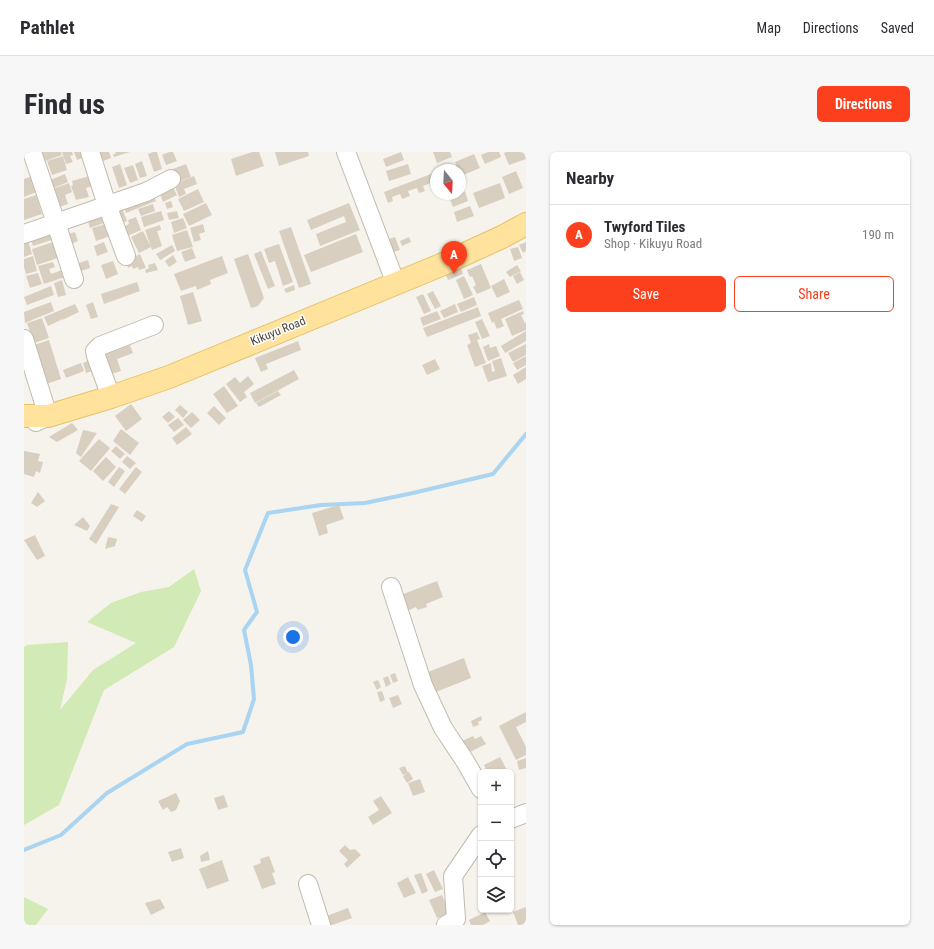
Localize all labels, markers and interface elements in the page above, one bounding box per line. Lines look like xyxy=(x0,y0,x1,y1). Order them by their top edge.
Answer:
text: Pathlet xyxy=(20,16,75,39)
text: Map xyxy=(757,20,781,36)
text: Directions xyxy=(803,20,859,36)
text: Saved xyxy=(881,20,914,36)
button: Directions xyxy=(817,86,910,122)
text: Find us xyxy=(24,88,105,121)
north arrow xyxy=(430,164,466,200)
text: Nearby xyxy=(566,168,614,188)
text: Twyford Tiles xyxy=(604,218,685,236)
text: A xyxy=(575,227,583,242)
text: 190 m xyxy=(862,227,894,242)
text: Shop · Kikuyu Road xyxy=(604,236,702,251)
pin: A xyxy=(441,241,467,274)
button: Save xyxy=(566,276,726,312)
button: Share xyxy=(734,276,894,312)
street label: Kikuyu Road xyxy=(248,314,308,348)
your location xyxy=(283,627,303,647)
map controls xyxy=(478,769,514,913)
button: + xyxy=(478,769,514,805)
button: − xyxy=(478,805,514,841)
button: locate xyxy=(478,841,514,877)
button: layers xyxy=(478,877,514,913)

